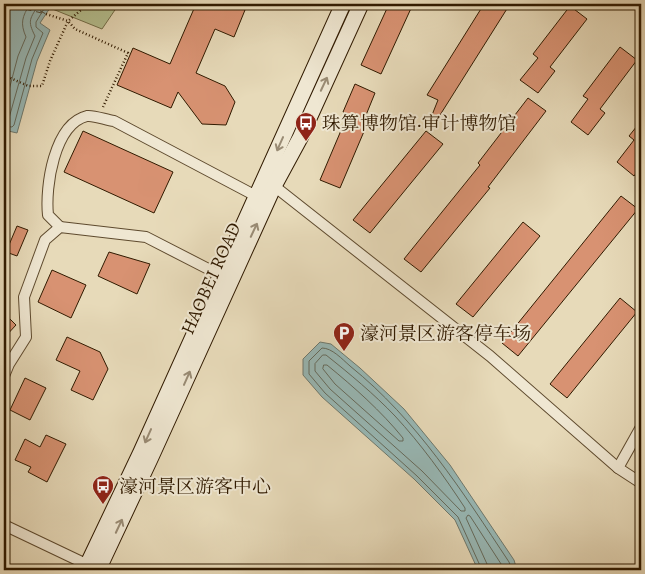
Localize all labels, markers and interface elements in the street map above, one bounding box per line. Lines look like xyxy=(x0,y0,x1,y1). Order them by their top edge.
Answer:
one-way arrow xyxy=(320,77,330,92)
bus stop icon: 珠算博物馆·审计博物馆 xyxy=(294,111,318,142)
place label: 珠算博物馆·审计博物馆 xyxy=(322,111,517,137)
one-way arrow xyxy=(275,136,285,151)
street label: HAOBEI ROAD xyxy=(175,218,247,339)
one-way arrow xyxy=(249,223,259,238)
parking icon: 濠河景区游客停车场 xyxy=(332,321,356,352)
place label: 濠河景区游客停车场 xyxy=(360,321,531,347)
one-way arrow xyxy=(182,371,192,386)
one-way arrow xyxy=(143,428,153,443)
bus stop icon: 濠河景区游客中心 xyxy=(91,474,115,505)
place label: 濠河景区游客中心 xyxy=(119,474,271,500)
one-way arrow xyxy=(115,519,124,534)

